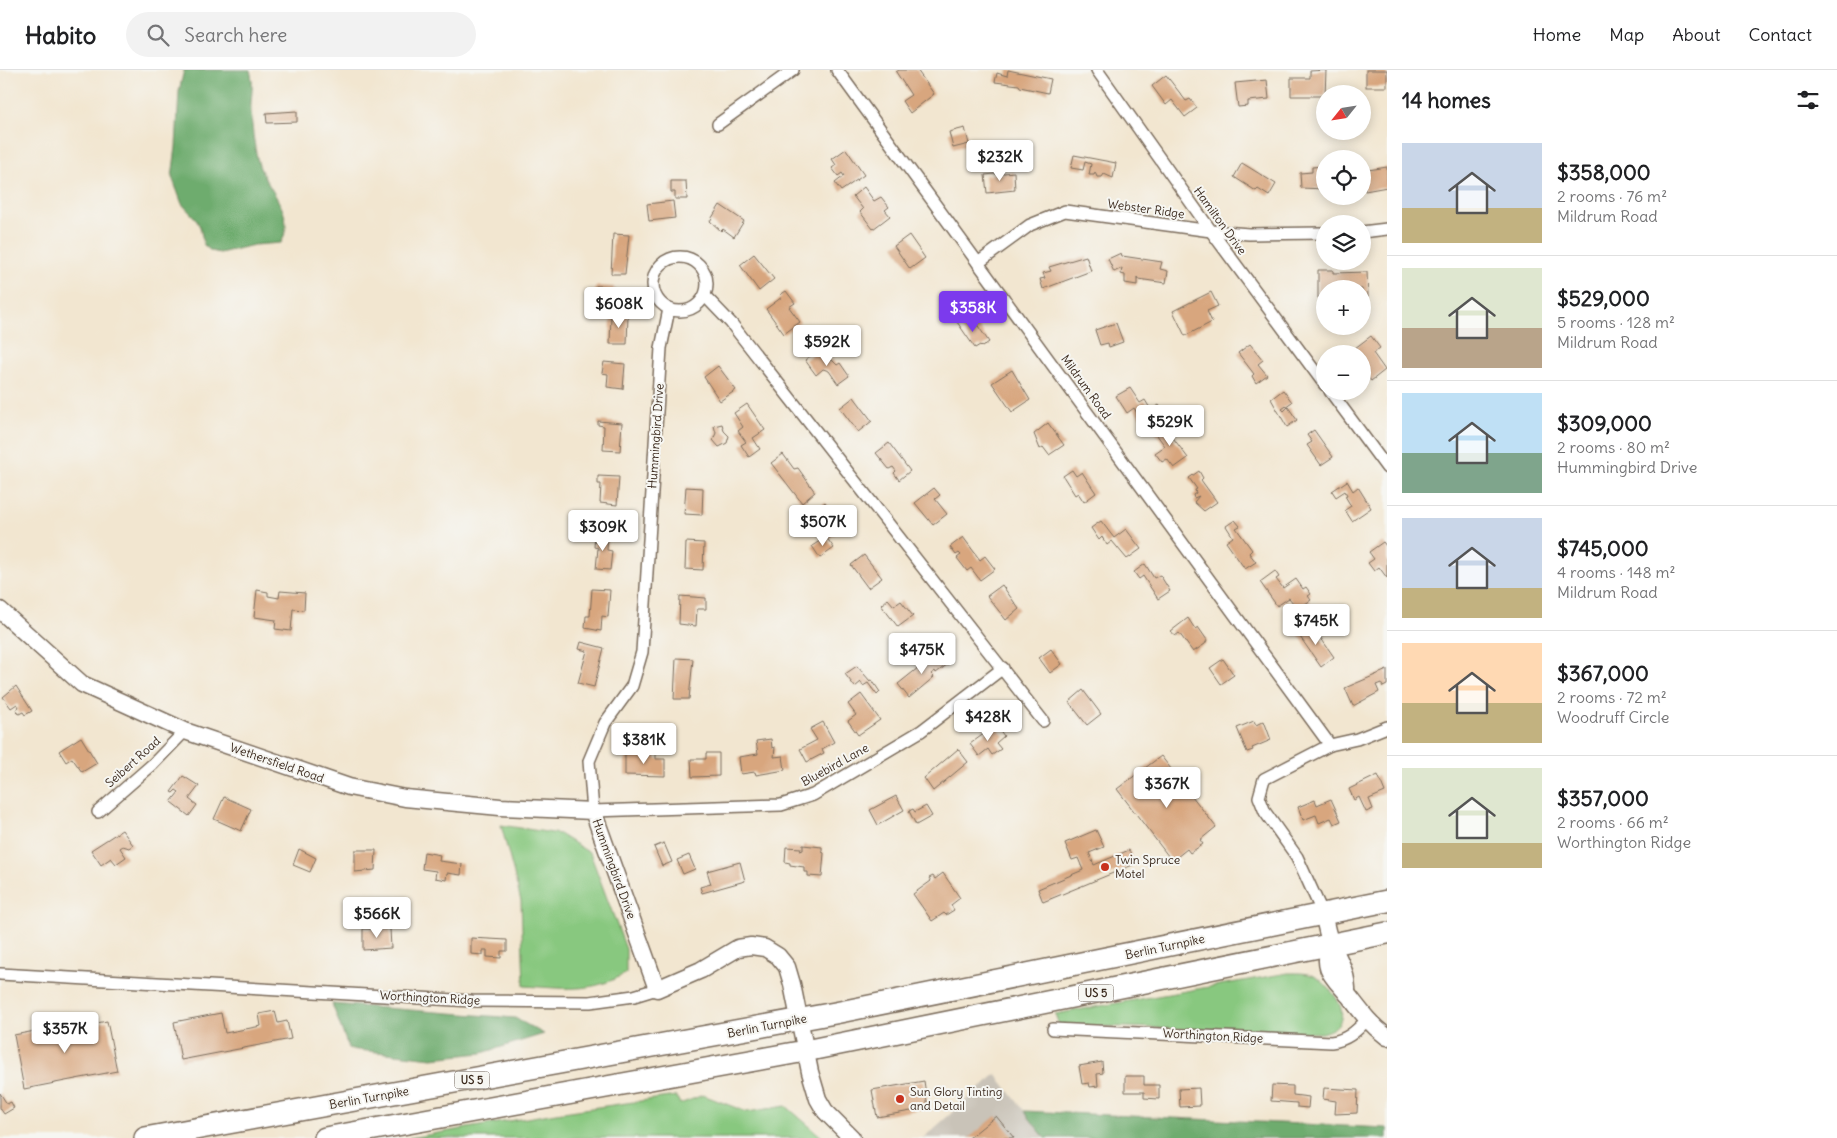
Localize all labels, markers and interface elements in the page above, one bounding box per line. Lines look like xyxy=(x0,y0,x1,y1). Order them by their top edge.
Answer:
search box xyxy=(126,12,476,57)
text: Habito xyxy=(25,20,96,50)
icon: search xyxy=(144,21,172,49)
text: Search here xyxy=(184,23,287,47)
text: Home xyxy=(1533,23,1581,46)
text: Map xyxy=(1609,23,1644,46)
text: About xyxy=(1672,23,1720,46)
text: Contact xyxy=(1748,23,1812,46)
north arrow xyxy=(1316,85,1371,140)
map controls xyxy=(1316,85,1371,400)
icon: filters xyxy=(1794,86,1822,114)
text: 14 homes xyxy=(1402,87,1491,114)
pin: $232K xyxy=(965,140,1035,182)
text: $232K xyxy=(977,146,1023,166)
button: locate xyxy=(1316,150,1371,205)
text: $358,000 xyxy=(1557,159,1651,186)
icon: home xyxy=(1442,163,1502,223)
street label: Hamilton Drive xyxy=(1191,184,1250,258)
text: 2 rooms · 76 m² xyxy=(1557,186,1667,206)
street label: Webster Ridge xyxy=(1107,196,1186,221)
text: Mildrum Road xyxy=(1557,206,1658,226)
button: layers xyxy=(1316,215,1371,270)
button: + xyxy=(1316,280,1371,335)
text: $529,000 xyxy=(1557,285,1650,312)
pin: $608K xyxy=(584,286,654,329)
icon: home xyxy=(1442,288,1502,348)
pin: $358K xyxy=(938,290,1008,333)
text: $608K xyxy=(595,293,643,313)
text: $358K xyxy=(950,297,996,317)
text: 5 rooms · 128 m² xyxy=(1557,312,1675,332)
pin: $592K xyxy=(792,324,862,367)
text: $592K xyxy=(804,331,850,351)
text: Mildrum Road xyxy=(1557,332,1658,352)
button: − xyxy=(1316,345,1371,400)
street label: Mildrum Road xyxy=(1058,352,1115,422)
street label: Hummingbird Drive xyxy=(644,383,667,489)
pin: $529K xyxy=(1135,404,1205,447)
text: $309,000 xyxy=(1557,410,1652,437)
text: $529K xyxy=(1147,411,1193,431)
icon: home xyxy=(1442,413,1502,473)
text: 2 rooms · 80 m² xyxy=(1557,437,1670,457)
text: Hummingbird Drive xyxy=(1557,457,1698,477)
pin: $507K xyxy=(788,504,858,547)
pin: $309K xyxy=(568,510,638,552)
text: $507K xyxy=(800,511,846,531)
text: $309K xyxy=(579,516,627,536)
text: $745,000 xyxy=(1557,535,1649,562)
icon: home xyxy=(1442,538,1502,598)
text: 4 rooms · 148 m² xyxy=(1557,562,1676,582)
text: Mildrum Road xyxy=(1557,582,1658,602)
pin: $745K xyxy=(1281,604,1351,646)
text: $745K xyxy=(1294,610,1338,630)
pin: $475K xyxy=(887,632,957,675)
text: $475K xyxy=(900,639,944,659)
text: $367,000 xyxy=(1557,660,1649,687)
icon: home xyxy=(1442,663,1502,723)
text: 2 rooms · 72 m² xyxy=(1557,687,1667,707)
pin: $428K xyxy=(953,700,1023,742)
text: $428K xyxy=(965,706,1011,726)
text: Woodruff Circle xyxy=(1557,707,1669,727)
pin: $381K xyxy=(609,722,679,765)
text: $381K xyxy=(622,729,666,749)
street label: Seibert Road xyxy=(102,733,163,790)
street label: Wethersfield Road xyxy=(228,739,326,786)
street label: Bluebird Lane xyxy=(798,740,871,789)
pin: $367K xyxy=(1132,766,1202,809)
text: $367K xyxy=(1145,773,1189,793)
text: $357,000 xyxy=(1557,785,1649,812)
icon: home xyxy=(1442,788,1502,848)
text: 2 rooms · 66 m² xyxy=(1557,812,1669,832)
street label: Hummingbird Drive xyxy=(589,817,640,921)
text: Worthington Ridge xyxy=(1557,832,1691,852)
place label: Twin Spruce Motel xyxy=(1115,852,1180,881)
marker: Twin Spruce Motel xyxy=(1099,861,1111,873)
pin: $566K xyxy=(342,896,412,939)
text: $566K xyxy=(354,903,400,923)
street label: Berlin Turnpike xyxy=(1124,931,1206,962)
road number: US 5 xyxy=(1078,984,1114,1001)
street label: Worthington Ridge xyxy=(379,987,481,1008)
street label: Berlin Turnpike xyxy=(726,1010,808,1041)
pin: $357K xyxy=(30,1012,100,1054)
text: $357K xyxy=(43,1018,87,1038)
street label: Worthington Ridge xyxy=(1162,1025,1264,1046)
road number: US 5 xyxy=(454,1072,490,1088)
street label: Berlin Turnpike xyxy=(328,1083,410,1112)
place label: Sun Glory Tinting and Detail xyxy=(910,1084,1002,1113)
marker: Sun Glory Tinting and Detail xyxy=(894,1093,906,1105)

